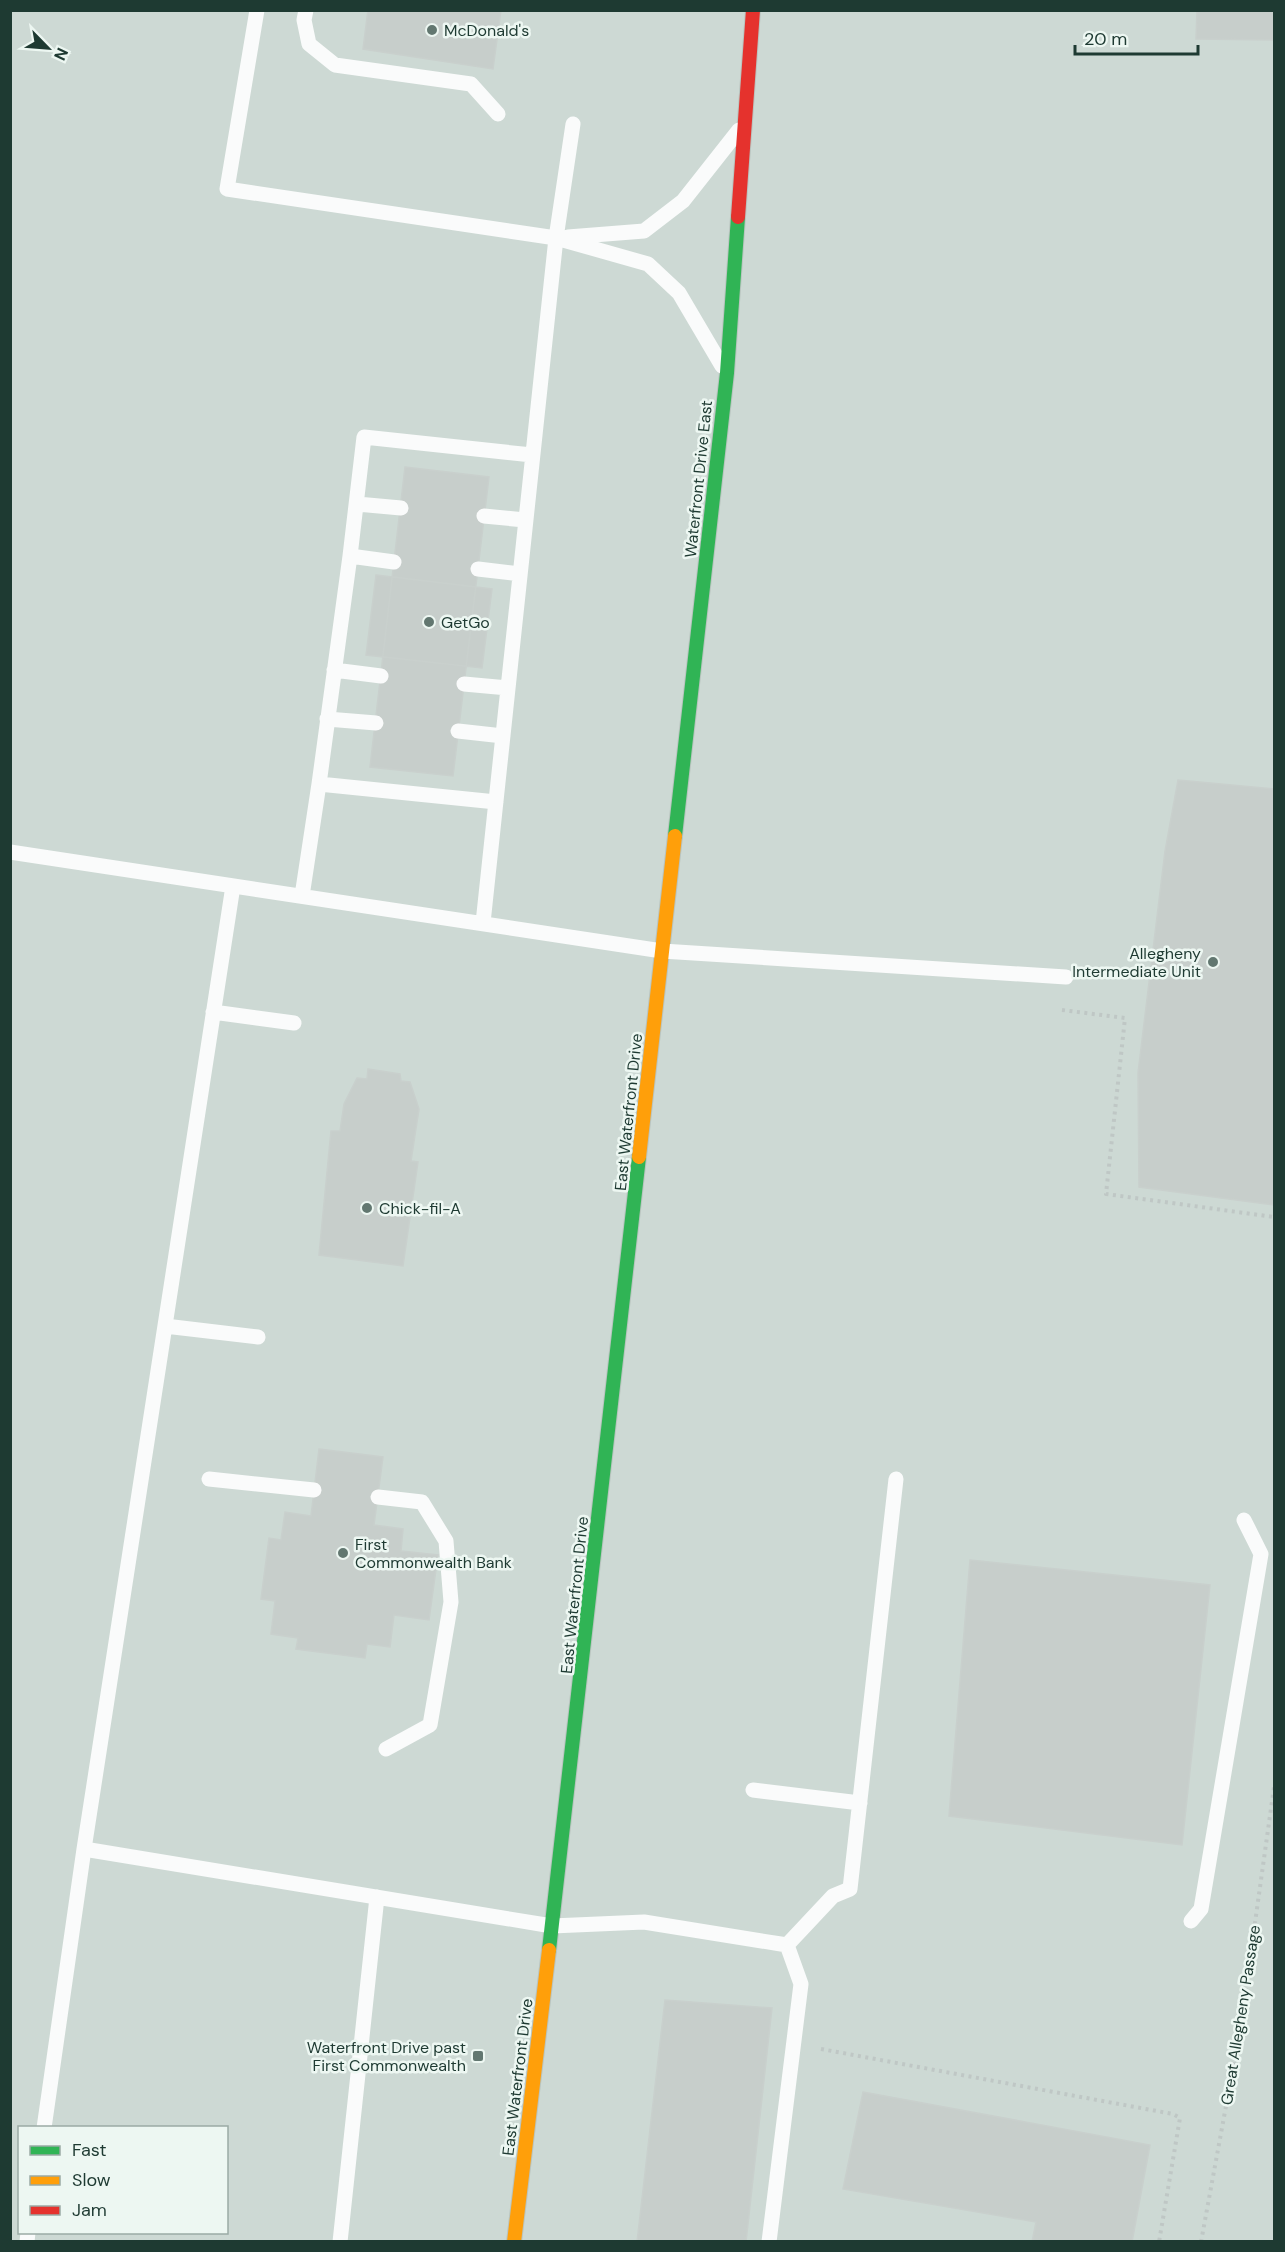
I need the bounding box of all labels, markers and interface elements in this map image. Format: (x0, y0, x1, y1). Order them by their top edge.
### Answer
north arrow (18, 18, 78, 78)
scale bar (1075, 18, 1198, 56)
place label: McDonald's (444, 20, 529, 41)
marker: McDonald's (425, 23, 439, 37)
text: 20 m (1084, 27, 1127, 51)
text: N (49, 44, 73, 64)
street label: Waterfront Drive East (680, 399, 717, 559)
place label: GetGo (441, 612, 490, 633)
marker: GetGo (422, 615, 436, 629)
place label: Allegheny Intermediate Unit (1072, 943, 1201, 982)
marker: Allegheny Intermediate Unit (1206, 955, 1220, 969)
street label: East Waterfront Drive (610, 1032, 647, 1192)
place label: Chick-fil-A (379, 1198, 461, 1219)
marker: Chick-fil-A (360, 1201, 374, 1215)
street label: East Waterfront Drive (556, 1515, 593, 1675)
place label: First Commonwealth Bank (355, 1534, 512, 1573)
marker: First Commonwealth Bank (336, 1546, 350, 1560)
street label: Great Allegheny Passage (1216, 1924, 1265, 2107)
street label: East Waterfront Drive (497, 1997, 538, 2157)
place label: Waterfront Drive past First Commonwealth (307, 2037, 466, 2076)
marker: Waterfront Drive past First Commonwealth (471, 2049, 485, 2063)
legend (18, 2126, 228, 2234)
text: Fast (72, 2138, 107, 2162)
text: Slow (72, 2168, 111, 2192)
text: Jam (72, 2198, 107, 2222)

